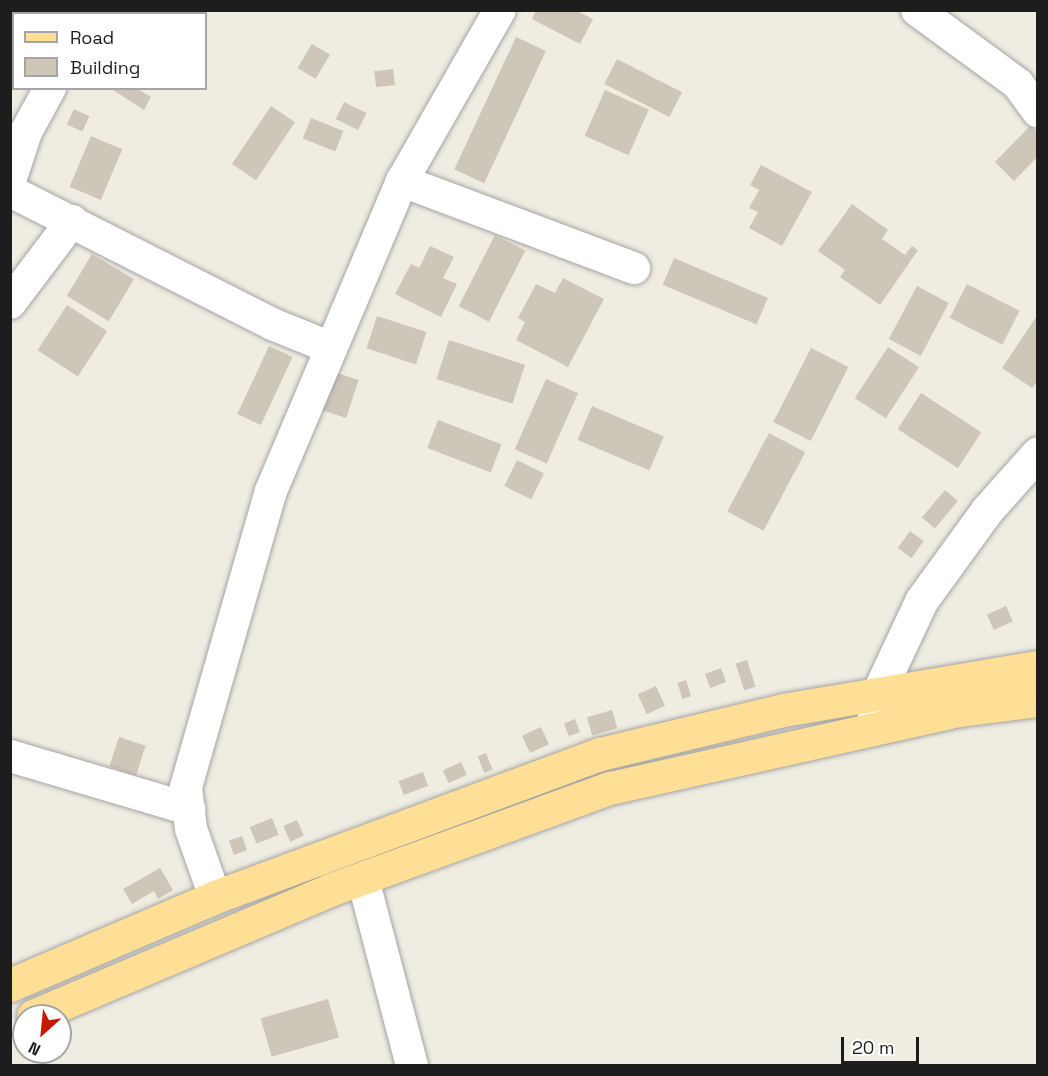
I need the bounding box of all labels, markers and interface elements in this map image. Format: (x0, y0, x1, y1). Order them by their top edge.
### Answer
legend (12, 12, 207, 90)
text: Road (70, 26, 114, 49)
text: Building (70, 56, 140, 79)
north arrow (12, 1004, 72, 1064)
scale bar (844, 1025, 922, 1063)
text: 20 m (852, 1036, 895, 1059)
text: N (25, 1037, 44, 1060)

